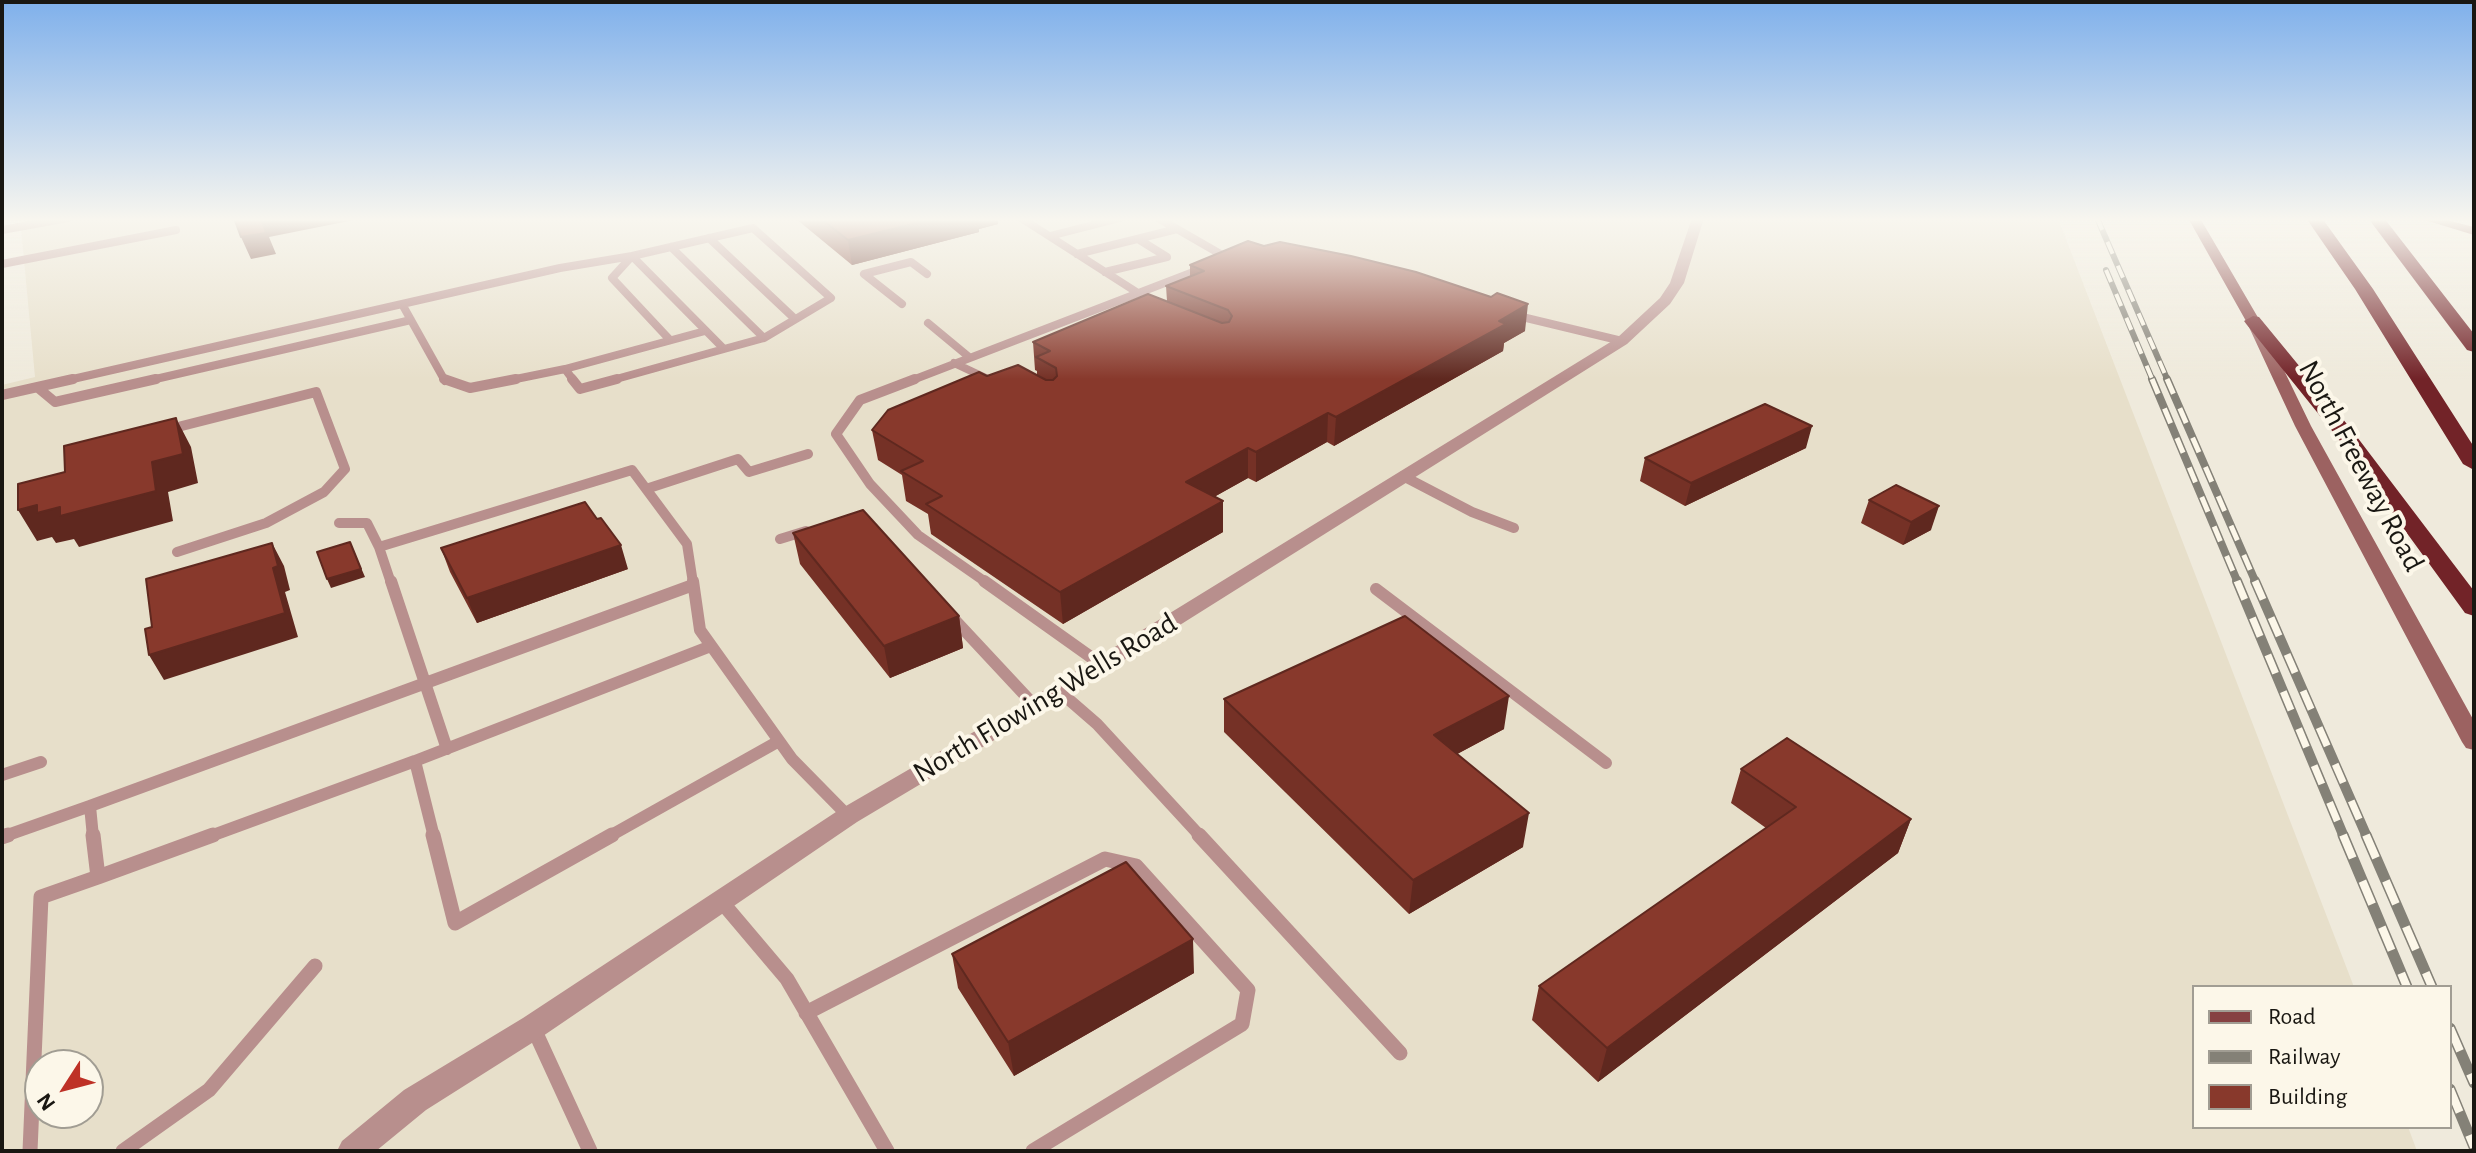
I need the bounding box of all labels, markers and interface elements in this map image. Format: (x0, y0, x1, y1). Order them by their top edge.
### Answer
street label: North Freeway Road (2290, 354, 2432, 578)
street label: North Flowing Wells Road (907, 605, 1183, 791)
legend (2192, 985, 2452, 1129)
text: Road (2268, 1005, 2316, 1029)
text: Railway (2268, 1045, 2340, 1069)
north arrow (24, 1049, 104, 1129)
text: Building (2268, 1085, 2347, 1109)
text: N (33, 1089, 60, 1115)

